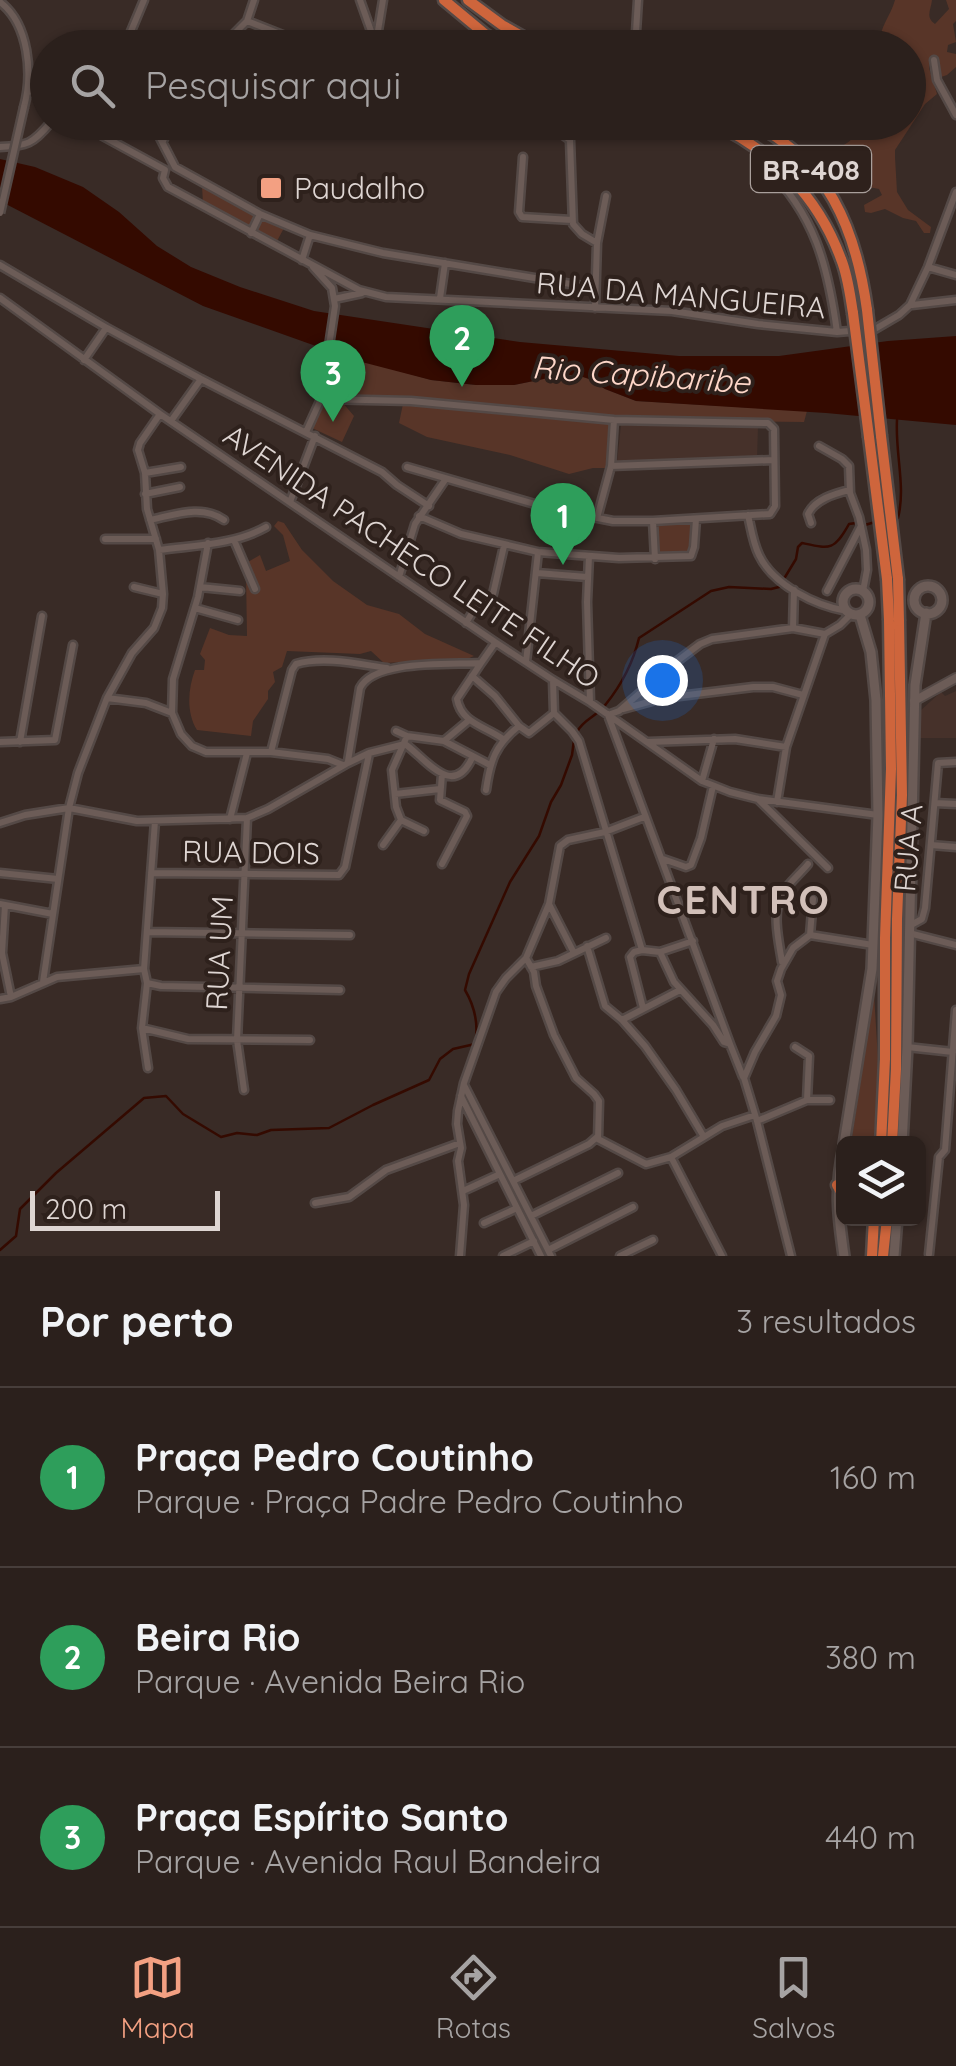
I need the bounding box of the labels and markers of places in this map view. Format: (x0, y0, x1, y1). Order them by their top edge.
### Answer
place label: Paudalho (294, 169, 425, 207)
marker: Paudalho (258, 175, 284, 201)
pin: 2 (430, 304, 494, 387)
pin: 3 (300, 340, 366, 422)
pin: 1 (530, 482, 596, 565)

